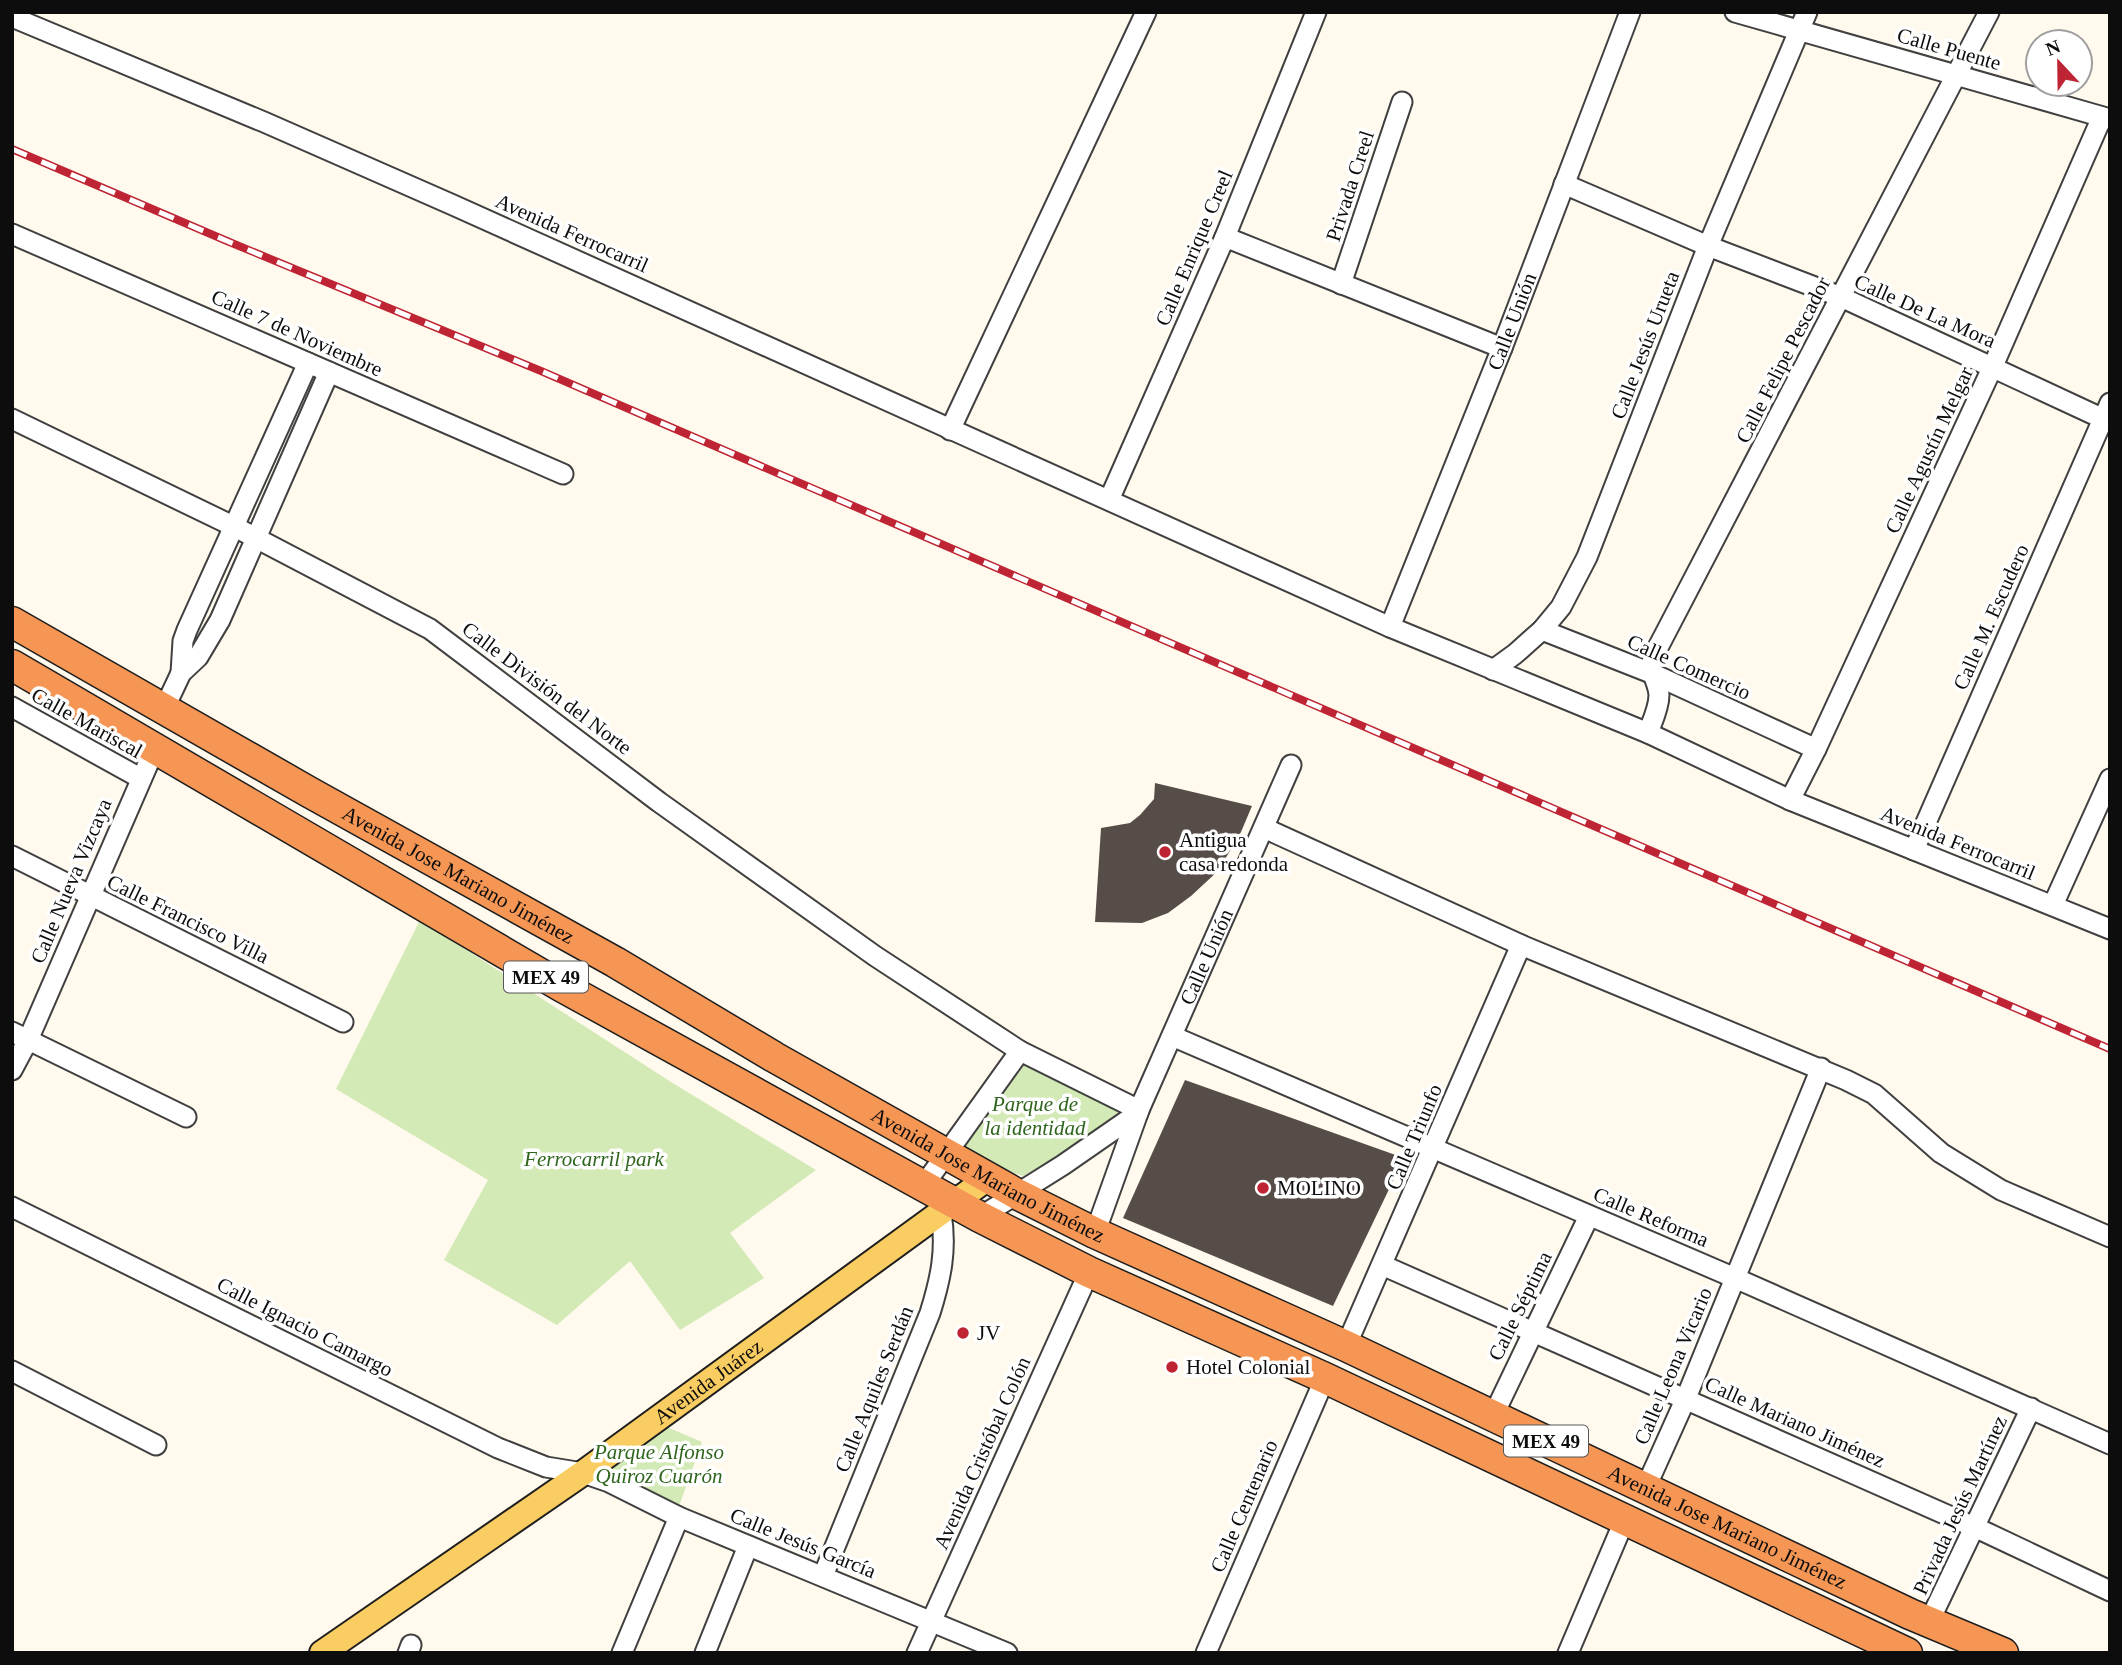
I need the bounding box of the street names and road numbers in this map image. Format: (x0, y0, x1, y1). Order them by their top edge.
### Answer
street label: Calle Puente (1894, 23, 2004, 75)
street label: Privada Creel (1321, 128, 1379, 244)
street label: Calle Enrique Creel (1150, 166, 1238, 329)
street label: Avenida Ferrocarril (492, 189, 652, 278)
street label: Calle Jesús Urueta (1606, 267, 1684, 422)
street label: Calle Unión (1482, 269, 1542, 374)
street label: Calle De La Mora (1851, 269, 2000, 353)
street label: Calle Felipe Pescador (1731, 273, 1835, 447)
street label: Calle 7 de Noviembre (208, 284, 386, 382)
street label: Calle Agustín Melgar (1880, 363, 1978, 537)
street label: Calle M. Escudero (1948, 540, 2034, 694)
street label: Calle División del Norte (458, 616, 636, 760)
street label: Calle Comercio (1624, 629, 1754, 705)
street label: Calle Mariscal (27, 683, 147, 763)
street label: Calle Nueva Vizcaya (25, 794, 117, 967)
street label: Avenida Jose Mariano Jiménez (338, 801, 578, 949)
street label: Avenida Ferrocarril (1877, 801, 2039, 885)
street label: Calle Francisco Villa (103, 869, 273, 969)
street label: Calle Unión (1175, 905, 1238, 1008)
road number: MEX 49 (504, 962, 588, 993)
street label: Calle Triunfo (1381, 1080, 1447, 1194)
street label: Avenida Jose Mariano Jiménez (867, 1102, 1108, 1248)
street label: Calle Reforma (1590, 1182, 1713, 1252)
street label: Calle Séptima (1483, 1247, 1557, 1364)
street label: Calle Ignacio Camargo (213, 1272, 397, 1382)
street label: Calle Leona Vicario (1629, 1284, 1717, 1448)
street label: Calle Aquiles Serdán (830, 1302, 919, 1476)
street label: Avenida Juárez (649, 1334, 767, 1429)
street label: Avenida Cristóbal Colón (929, 1352, 1036, 1553)
street label: Calle Mariano Jiménez (1701, 1371, 1889, 1473)
street label: Privada Jesús Martínez (1908, 1412, 2012, 1598)
road number: MEX 49 (1504, 1426, 1588, 1456)
street label: Calle Centenario (1205, 1436, 1283, 1576)
street label: Avenida Jose Mariano Jiménez (1604, 1460, 1851, 1594)
street label: Calle Jesús García (727, 1503, 880, 1583)

